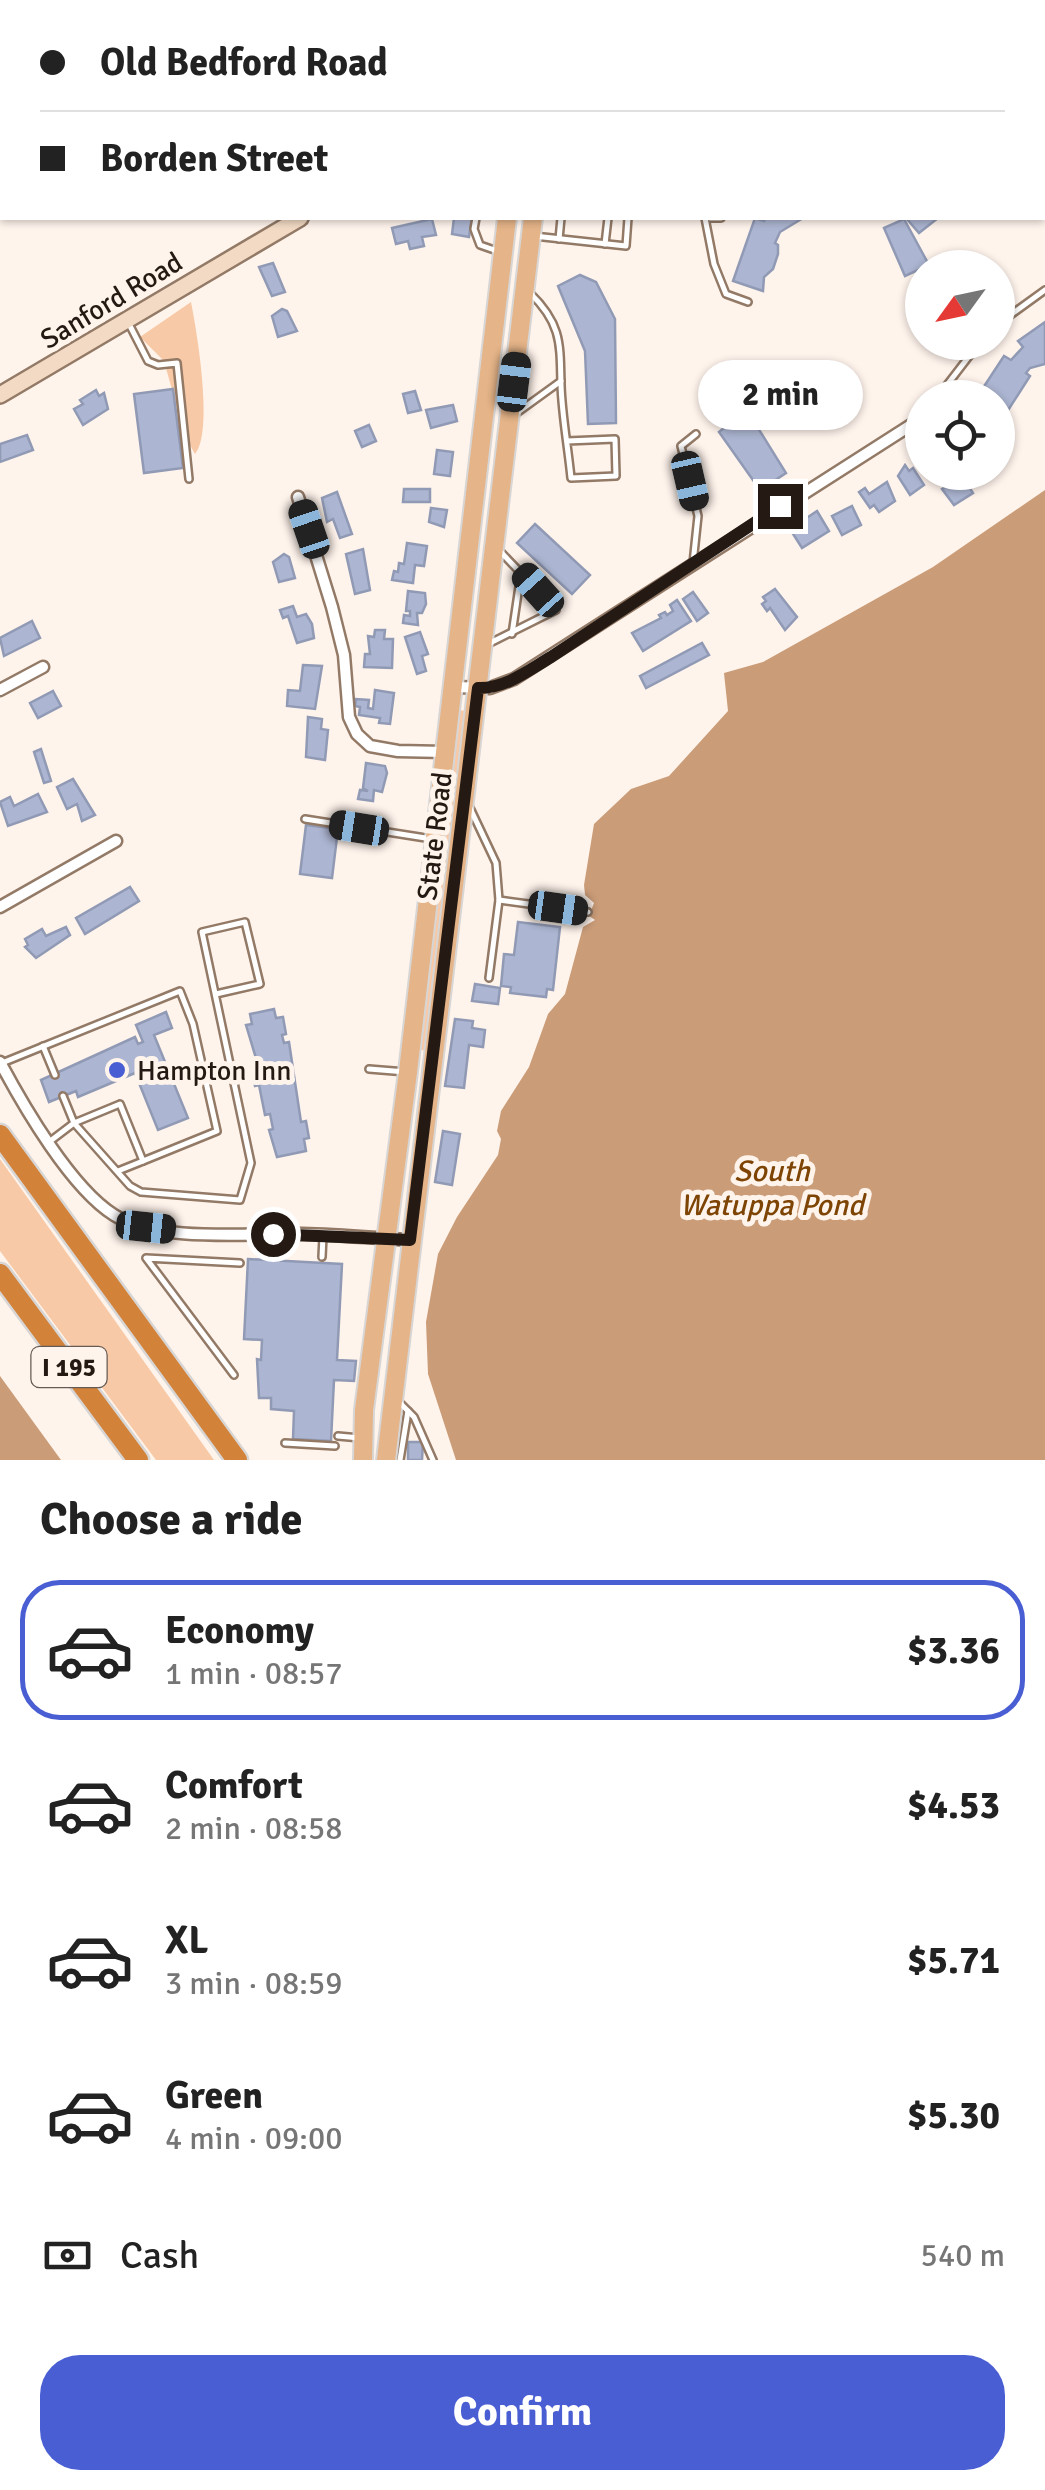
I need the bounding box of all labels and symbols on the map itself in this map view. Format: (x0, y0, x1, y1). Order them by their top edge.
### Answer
street label: Sanford Road (34, 245, 189, 357)
north arrow (905, 250, 1015, 360)
car (495, 350, 533, 414)
callout: 2 min (698, 361, 862, 431)
car (669, 448, 711, 514)
route end (758, 484, 803, 529)
car (285, 496, 333, 562)
car (507, 558, 569, 622)
street label: State Road (410, 770, 460, 902)
car (327, 808, 391, 848)
car (526, 889, 590, 927)
place label: Hampton Inn (137, 1054, 292, 1088)
marker: Hampton Inn (106, 1059, 128, 1081)
water label: South Watuppa Pond (680, 1153, 867, 1224)
car (115, 1209, 177, 1245)
route start (251, 1212, 296, 1257)
road number: I 195 (32, 1347, 106, 1387)

